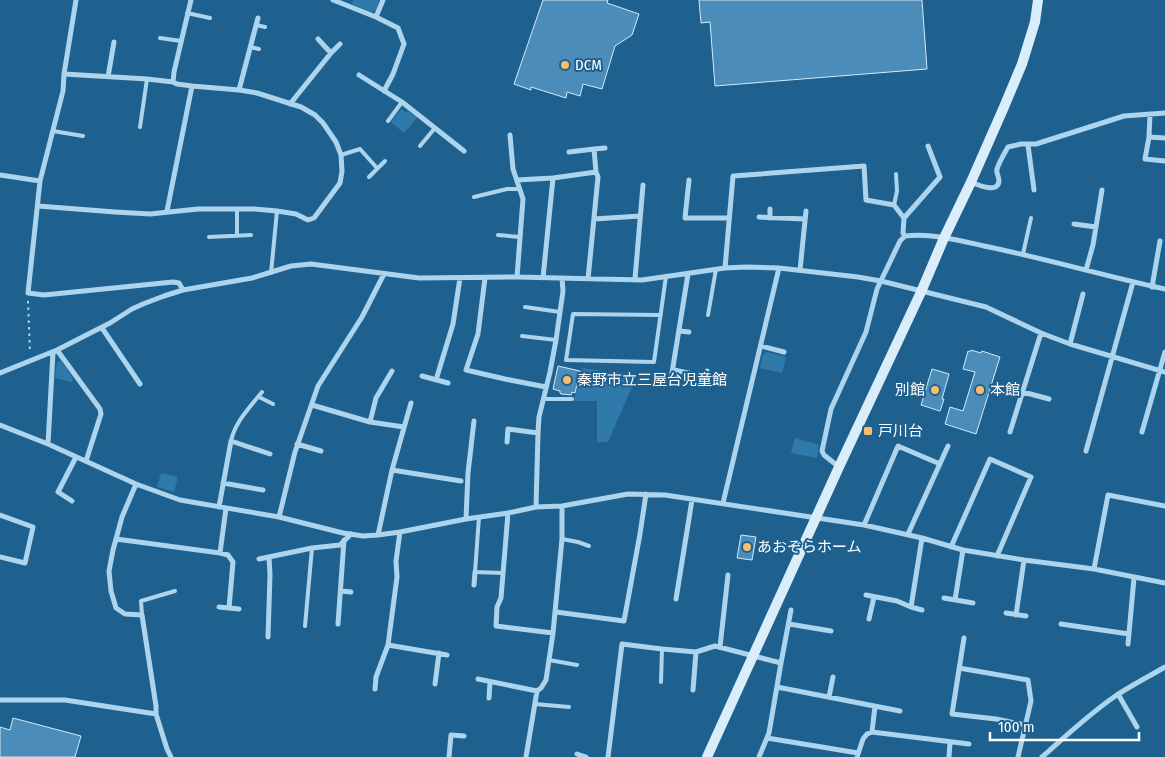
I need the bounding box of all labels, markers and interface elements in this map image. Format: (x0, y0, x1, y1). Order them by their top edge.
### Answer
place label: DCM (575, 56, 602, 74)
marker: DCM (559, 59, 571, 71)
place label: 秦野市立三屋台児童館 (577, 371, 727, 389)
marker: 秦野市立三屋台児童館 (561, 374, 573, 386)
place label: 別館 (895, 381, 925, 399)
place label: 本館 (990, 381, 1020, 399)
marker: 別館 (929, 384, 941, 396)
marker: 本館 (974, 384, 986, 396)
place label: 戸川台 (878, 422, 923, 440)
marker: 戸川台 (862, 425, 874, 437)
place label: あおぞらホーム (757, 538, 862, 556)
marker: あおぞらホーム (741, 541, 753, 553)
scale bar (990, 710, 1139, 742)
text: 100 m (998, 718, 1035, 736)

